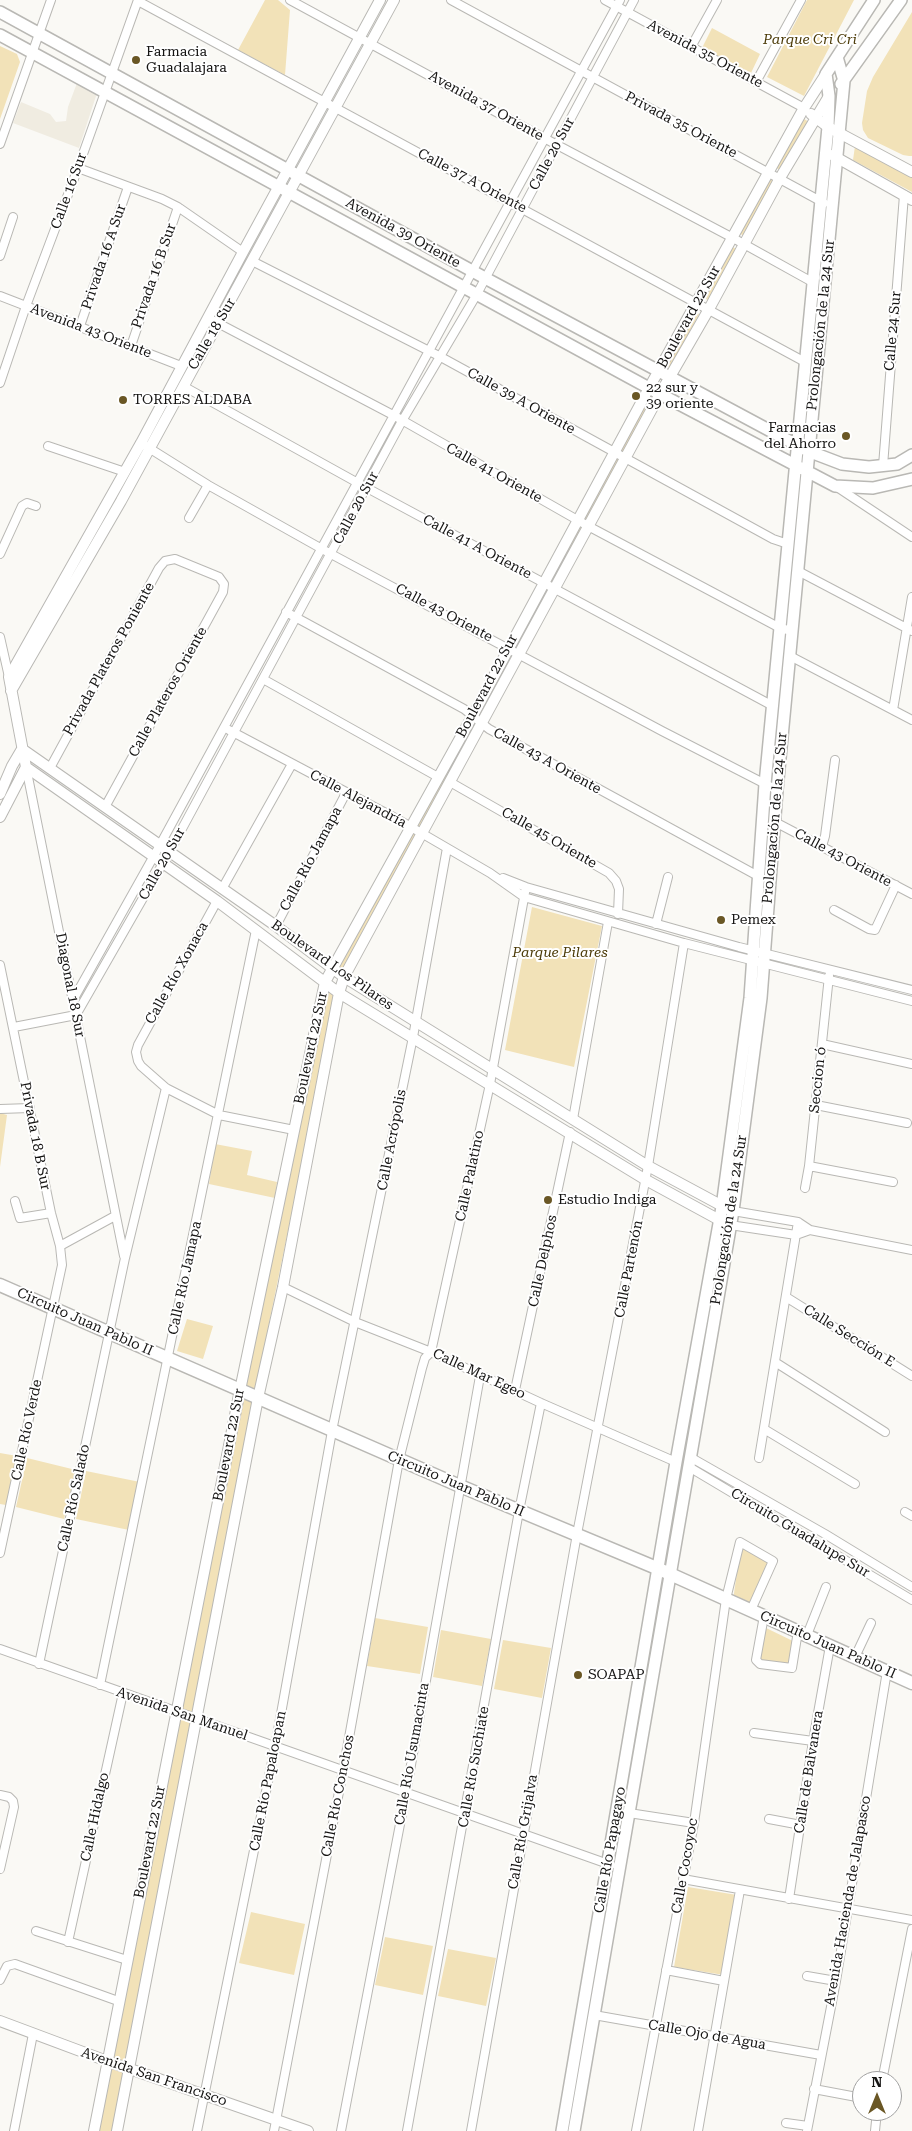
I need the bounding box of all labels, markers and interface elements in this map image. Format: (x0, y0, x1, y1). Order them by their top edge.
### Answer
street label: Avenida 35 Oriente (644, 16, 766, 92)
park label: Parque Cri Cri (763, 32, 857, 48)
place label: Farmacia Guadalajara (146, 44, 227, 76)
marker: Farmacia Guadalajara (130, 54, 142, 66)
street label: Avenida 37 Oriente (426, 67, 546, 145)
street label: Privada 35 Oriente (622, 88, 740, 162)
street label: Calle 20 Sur (526, 115, 578, 193)
street label: Calle 37 A Oriente (415, 145, 529, 217)
street label: Calle 16 Sur (47, 151, 91, 231)
street label: Avenida 39 Oriente (343, 194, 463, 272)
street label: Privada 16 A Sur (78, 202, 130, 312)
street label: Privada 16 B Sur (128, 221, 180, 331)
street label: Prolongación de la 24 Sur (804, 239, 838, 411)
street label: Boulevard 22 Sur (654, 263, 724, 371)
street label: Calle 24 Sur (881, 290, 905, 372)
street label: Calle 18 Sur (185, 295, 239, 373)
street label: Avenida 43 Oriente (28, 300, 154, 362)
street label: Calle 39 A Oriente (464, 364, 578, 438)
place label: 22 sur y 39 oriente (646, 380, 714, 412)
marker: 22 sur y 39 oriente (630, 390, 642, 402)
place label: TORRES ALDABA (133, 392, 252, 408)
marker: TORRES ALDABA (117, 394, 129, 406)
place label: Farmacias del Ahorro (764, 420, 836, 452)
marker: Farmacias del Ahorro (840, 430, 852, 442)
street label: Calle 41 Oriente (443, 440, 545, 506)
street label: Calle 20 Sur (330, 469, 382, 547)
street label: Calle 41 A Oriente (420, 511, 534, 583)
street label: Privada Plateros Poniente (60, 579, 158, 739)
street label: Calle 43 Oriente (393, 580, 495, 646)
street label: Calle Plateros Oriente (125, 624, 211, 760)
street label: Boulevard 22 Sur (453, 631, 521, 741)
street label: Calle 43 A Oriente (490, 724, 604, 798)
street label: Prolongación de la 24 Sur (759, 732, 791, 904)
street label: Calle Alejandría (307, 766, 409, 832)
street label: Calle Río Jamapa (276, 804, 346, 914)
street label: Calle 45 Oriente (498, 804, 600, 872)
street label: Calle 20 Sur (135, 825, 189, 903)
street label: Calle 43 Oriente (792, 825, 894, 891)
place label: Pemex (731, 912, 776, 928)
marker: Pemex (715, 914, 727, 926)
street label: Boulevard Los Pilares (268, 917, 396, 1013)
street label: Calle Río Xonaca (142, 919, 212, 1027)
street label: Diagonal 18 Sur (52, 931, 88, 1039)
park label: Parque Pilares (512, 945, 608, 961)
street label: Boulevard 22 Sur (291, 990, 331, 1106)
street label: Seccion ó (806, 1046, 830, 1114)
street label: Privada 18 B Sur (16, 1080, 54, 1192)
street label: Calle Acrópolis (374, 1088, 410, 1192)
street label: Calle Palatino (452, 1129, 488, 1223)
street label: Prolongación de la 24 Sur (707, 1134, 751, 1306)
place label: Estudio Indiga (558, 1192, 656, 1208)
marker: Estudio Indiga (542, 1194, 554, 1206)
street label: Calle Delphos (525, 1213, 561, 1309)
street label: Calle Partenón (611, 1219, 647, 1319)
street label: Calle Río Jamapa (165, 1220, 205, 1336)
street label: Circuito Juan Pablo II (14, 1284, 156, 1360)
street label: Calle Sección E (800, 1301, 898, 1371)
street label: Calle Mar Egeo (430, 1345, 528, 1403)
street label: Calle Río Verde (8, 1378, 46, 1482)
street label: Boulevard 22 Sur (210, 1387, 248, 1503)
street label: Calle Río Salado (54, 1443, 94, 1553)
street label: Circuito Juan Pablo II (385, 1447, 527, 1521)
street label: Circuito Guadalupe Sur (727, 1485, 873, 1581)
street label: Circuito Juan Pablo II (757, 1607, 899, 1683)
place label: SOAPAP (588, 1667, 644, 1683)
marker: SOAPAP (572, 1669, 584, 1681)
street label: Calle Río Usumacinta (391, 1681, 433, 1827)
street label: Avenida San Manuel (114, 1684, 250, 1744)
street label: Calle Río Suchiate (455, 1705, 493, 1829)
street label: Calle Río Papaloapan (246, 1709, 290, 1853)
street label: Calle de Balvanera (791, 1709, 827, 1835)
street label: Calle Río Conchos (318, 1734, 358, 1858)
street label: Calle Hidalgo (77, 1771, 113, 1863)
street label: Calle Río Grijalva (505, 1773, 541, 1891)
street label: Boulevard 22 Sur (131, 1784, 169, 1900)
street label: Calle Río Papagayo (591, 1785, 629, 1915)
street label: Avenida Hacienda de Jalapasco (821, 1794, 875, 2008)
street label: Calle Cocoyoc (668, 1817, 702, 1915)
street label: Calle Ojo de Agua (647, 2016, 767, 2054)
street label: Avenida San Francisco (79, 2044, 229, 2110)
north arrow (852, 2071, 902, 2121)
text: N (872, 2074, 882, 2090)

